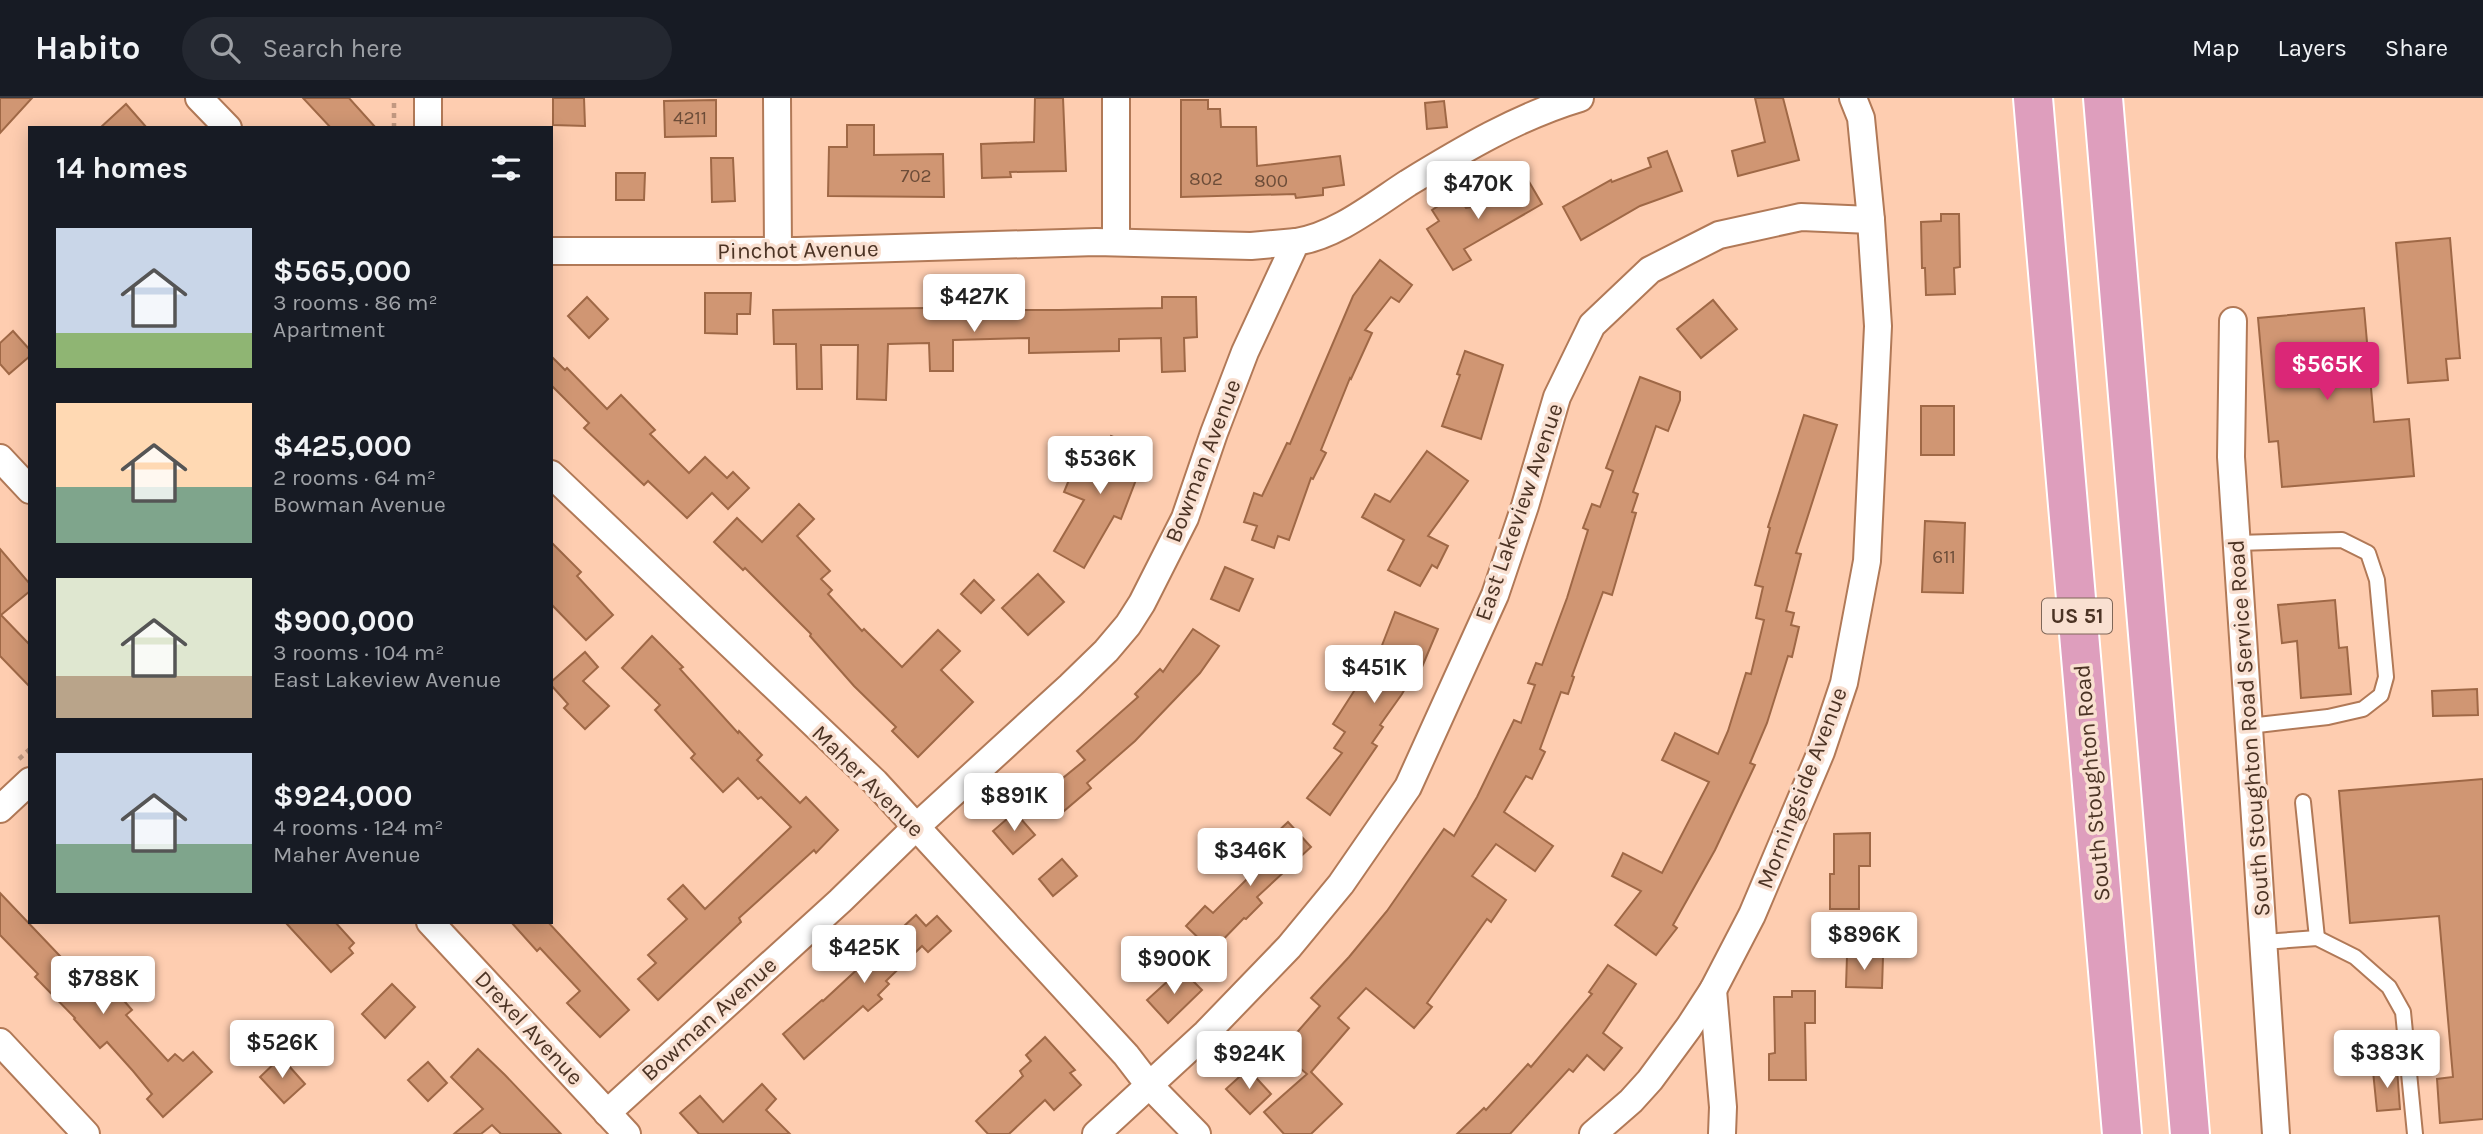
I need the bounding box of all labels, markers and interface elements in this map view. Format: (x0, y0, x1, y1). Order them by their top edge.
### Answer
search box (182, 17, 672, 80)
text: Habito (35, 29, 140, 67)
icon: search (206, 29, 244, 67)
text: Search here (262, 33, 402, 64)
text: Map (2192, 34, 2240, 62)
text: Layers (2278, 34, 2347, 62)
text: Share (2385, 34, 2448, 62)
house number: 4211 (673, 107, 707, 129)
icon: filters (487, 149, 525, 187)
text: 14 homes (56, 150, 188, 186)
pin: $470K (1429, 162, 1527, 221)
house number: 702 (900, 165, 932, 187)
house number: 802 (1189, 168, 1223, 190)
house number: 800 (1254, 170, 1288, 192)
text: $470K (1443, 170, 1513, 197)
street label: Pinchot Avenue (717, 235, 879, 265)
text: $565,000 (273, 253, 411, 289)
icon: home (112, 256, 196, 340)
pin: $427K (925, 274, 1023, 334)
text: $427K (939, 283, 1009, 310)
text: 3 rooms · 86 m² (273, 289, 438, 316)
text: Apartment (273, 316, 385, 343)
pin: $565K (2278, 342, 2376, 402)
text: $565K (2291, 351, 2363, 378)
street label: Bowman Avenue (1159, 376, 1247, 546)
street label: East Lakeview Avenue (1469, 400, 1569, 624)
text: $425,000 (273, 428, 412, 464)
icon: home (112, 431, 196, 515)
pin: $536K (1051, 436, 1149, 496)
text: $536K (1064, 445, 1136, 472)
text: 2 rooms · 64 m² (273, 464, 436, 491)
text: Bowman Avenue (273, 491, 446, 518)
street label: South Stoughton Road Service Road (2222, 539, 2276, 917)
house number: 611 (1932, 546, 1956, 568)
road number: US 51 (2042, 598, 2112, 634)
text: $900,000 (273, 603, 414, 639)
icon: home (112, 606, 196, 690)
text: 3 rooms · 104 m² (273, 639, 444, 666)
pin: $451K (1325, 646, 1423, 705)
text: $451K (1341, 654, 1407, 681)
street label: South Stoughton Road (2068, 663, 2116, 903)
text: East Lakeview Avenue (273, 666, 501, 693)
street label: Morningside Avenue (1751, 684, 1853, 892)
street label: Maher Avenue (806, 719, 930, 843)
pin: $891K (965, 774, 1063, 833)
text: $924,000 (273, 778, 413, 814)
icon: home (112, 781, 196, 865)
text: $891K (980, 782, 1048, 809)
text: 4 rooms · 124 m² (273, 814, 443, 841)
pin: $346K (1201, 828, 1299, 888)
text: $346K (1214, 837, 1286, 864)
text: Maher Avenue (273, 841, 420, 868)
pin: $896K (1815, 912, 1913, 972)
text: $896K (1827, 921, 1901, 948)
pin: $425K (815, 926, 913, 985)
text: $425K (828, 934, 900, 961)
pin: $900K (1125, 936, 1223, 996)
text: $900K (1137, 945, 1211, 972)
street label: Bowman Avenue (636, 951, 782, 1087)
pin: $788K (54, 956, 152, 1016)
text: $788K (67, 965, 139, 992)
street label: Drexel Avenue (469, 965, 589, 1091)
pin: $526K (233, 1020, 331, 1080)
text: $526K (246, 1029, 318, 1056)
pin: $383K (2338, 1030, 2436, 1090)
pin: $924K (1200, 1032, 1298, 1091)
text: $383K (2350, 1039, 2424, 1066)
text: $924K (1213, 1040, 1285, 1067)

